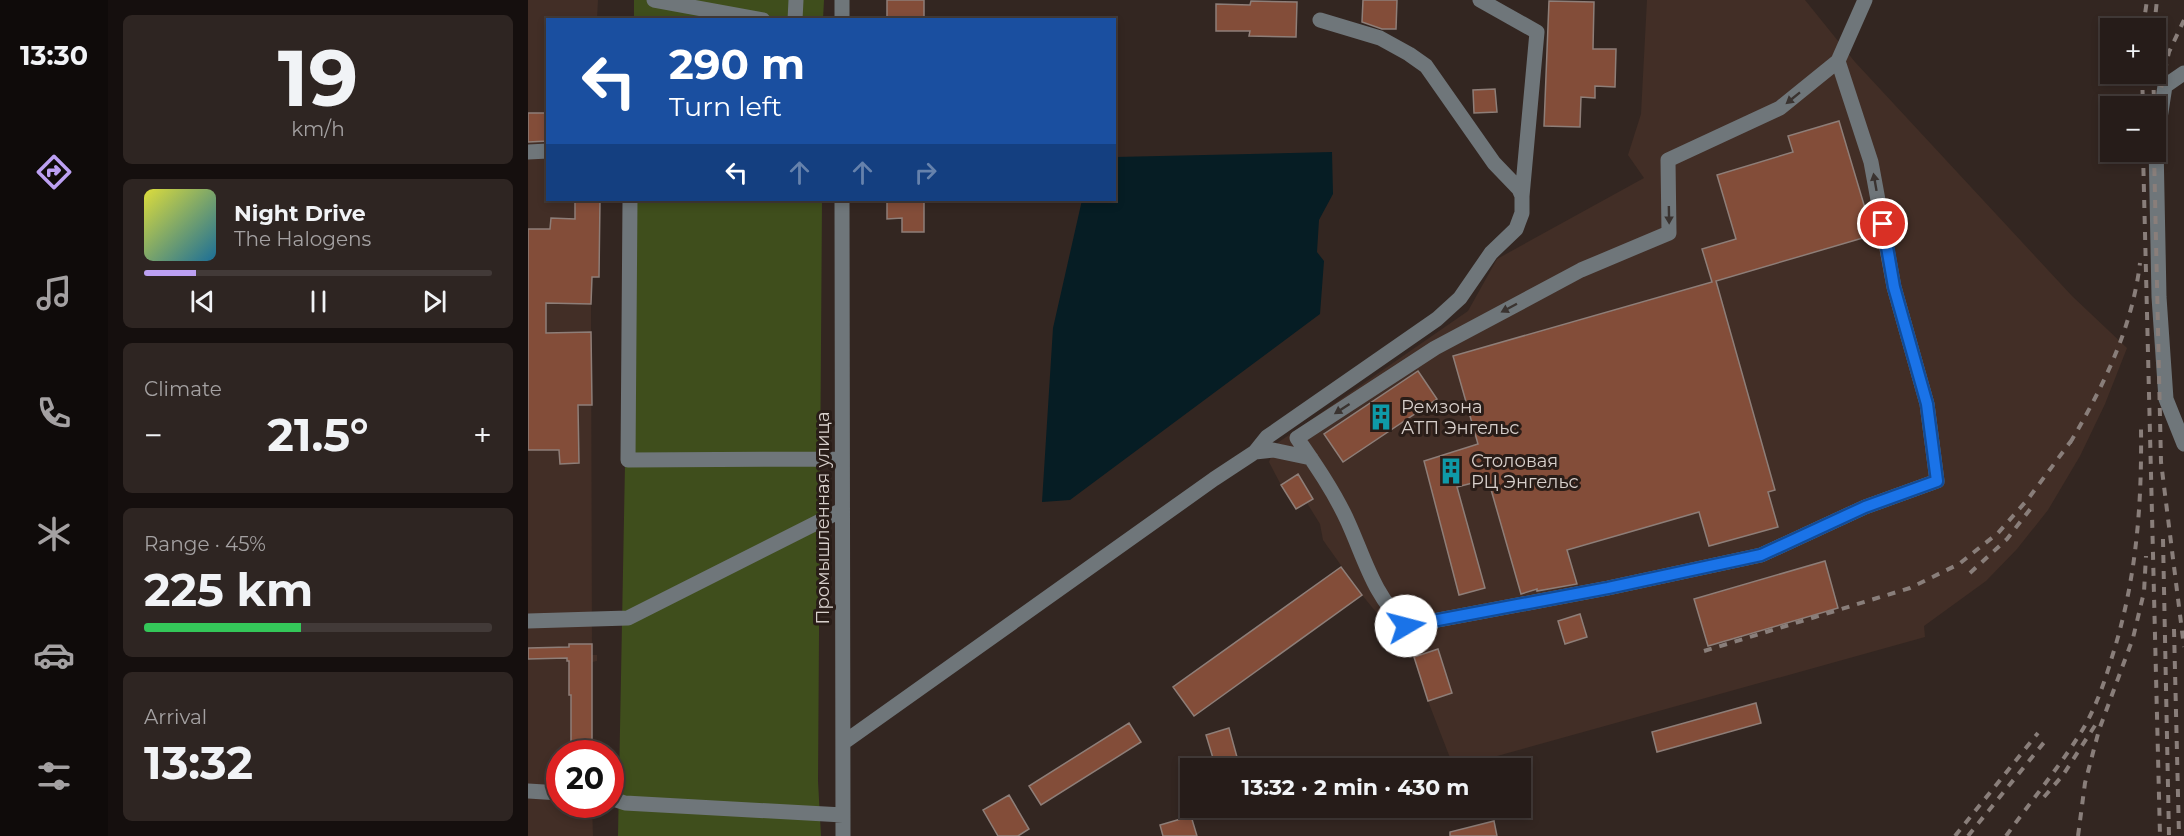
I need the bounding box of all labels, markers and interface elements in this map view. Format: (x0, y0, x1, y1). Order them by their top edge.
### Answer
map controls (2100, 18, 2166, 162)
button: + (2100, 18, 2166, 84)
text: 19 (278, 30, 358, 126)
text: 290 m (669, 38, 805, 90)
text: 13:30 (20, 39, 88, 72)
icon: left (570, 42, 648, 120)
text: Turn left (669, 90, 782, 123)
one-way arrow (1785, 91, 1800, 103)
button: − (2100, 96, 2166, 162)
text: km/h (291, 117, 345, 141)
icon: directions (33, 151, 75, 193)
icon: left (720, 156, 753, 189)
icon: ahead (783, 156, 816, 189)
icon: ahead (846, 156, 879, 189)
icon: right (909, 156, 942, 189)
one-way arrow (1870, 172, 1879, 191)
pin (1857, 198, 1908, 249)
text: Night Drive (234, 200, 366, 227)
one-way arrow (1664, 206, 1673, 225)
icon: arrive (1866, 207, 1899, 240)
text: The Halogens (234, 227, 371, 251)
icon: music (33, 272, 75, 314)
icon: previous (186, 285, 219, 318)
icon: pause (302, 285, 335, 318)
icon: next (418, 285, 451, 318)
one-way arrow (1500, 303, 1517, 313)
text: Climate (144, 377, 222, 401)
icon: phone (33, 392, 75, 434)
place label: Ремзона АТП Энгельс (1401, 396, 1519, 439)
building icon: Ремзона АТП Энгельс (1366, 402, 1396, 432)
one-way arrow (1334, 403, 1350, 414)
text: 21.5° (267, 407, 369, 462)
street label: Промышленная улица (812, 412, 834, 624)
text: − (144, 415, 163, 455)
text: + (473, 415, 492, 455)
place label: Столовая РЦ Энгельс (1471, 450, 1579, 493)
building icon: Столовая РЦ Энгельс (1436, 456, 1466, 486)
icon: climate (33, 513, 75, 555)
text: Range · 45% (144, 532, 266, 556)
text: 225 km (144, 562, 313, 617)
position arrow (1374, 594, 1438, 658)
icon: car (33, 634, 75, 676)
text: Arrival (144, 705, 207, 729)
text: 13:32 (144, 735, 253, 790)
speed limit sign: 20 (546, 740, 624, 818)
icon: filters (33, 755, 75, 797)
text: 13:32 · 2 min · 430 m (1242, 774, 1469, 801)

